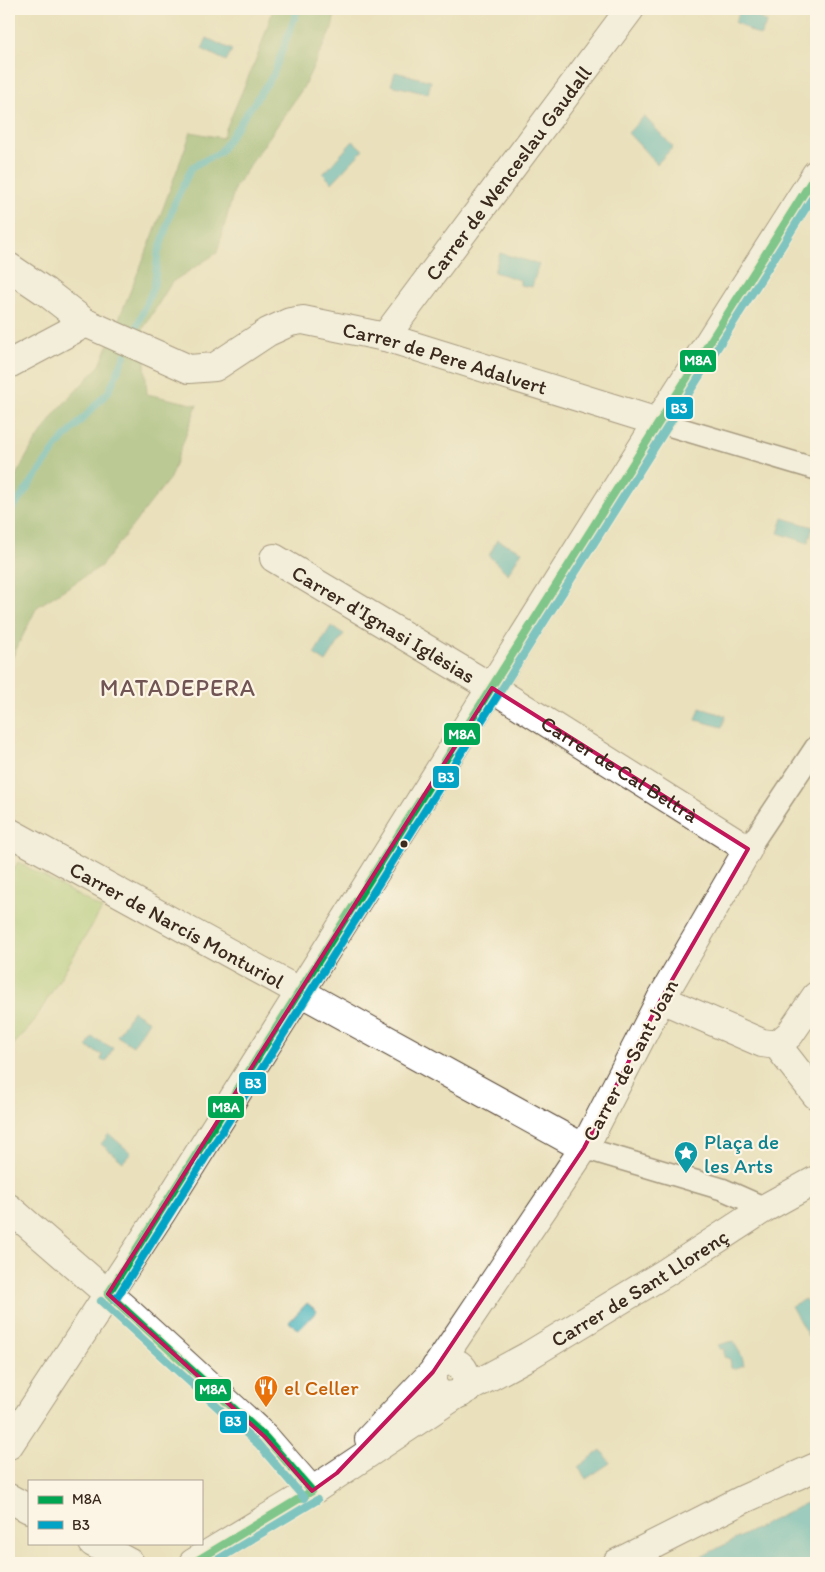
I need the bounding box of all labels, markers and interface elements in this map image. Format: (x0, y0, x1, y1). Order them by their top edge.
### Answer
street label: Carrer de Wenceslau Gaudall (419, 60, 596, 285)
street label: Carrer de Pere Adalvert (341, 316, 550, 399)
line badge: M8A (679, 349, 717, 373)
text: M8A (684, 352, 713, 369)
line badge: B3 (665, 396, 694, 420)
text: B3 (671, 400, 688, 417)
street label: Carrer d'Ignasi Iglèsias (288, 559, 480, 688)
district label: MATADEPERA (100, 673, 256, 702)
street label: Carrer de Cal Beltrà (537, 710, 703, 827)
line badge: M8A (443, 722, 481, 746)
text: M8A (448, 726, 477, 743)
line badge: B3 (432, 765, 460, 789)
text: B3 (438, 769, 455, 786)
unlabelled marker (399, 839, 409, 849)
street label: Carrer de Narcís Monturiol (66, 856, 289, 993)
street label: Carrer de Sant Joan (577, 975, 683, 1145)
line badge: B3 (238, 1071, 267, 1095)
text: B3 (245, 1075, 262, 1092)
line badge: M8A (207, 1095, 245, 1119)
text: M8A (212, 1099, 241, 1116)
place label: Plaça de les Arts (704, 1129, 779, 1178)
place icon: Plaça de les Arts (673, 1140, 699, 1174)
street label: Carrer de Sant Llorenç (546, 1223, 733, 1352)
restaurant icon: el Celler (253, 1374, 279, 1408)
place label: el Celler (284, 1375, 359, 1400)
line badge: M8A (194, 1378, 232, 1402)
text: M8A (199, 1381, 228, 1398)
line badge: B3 (219, 1410, 248, 1434)
text: B3 (225, 1413, 242, 1430)
legend (28, 1480, 202, 1544)
text: M8A (72, 1490, 102, 1508)
text: B3 (72, 1516, 90, 1534)

